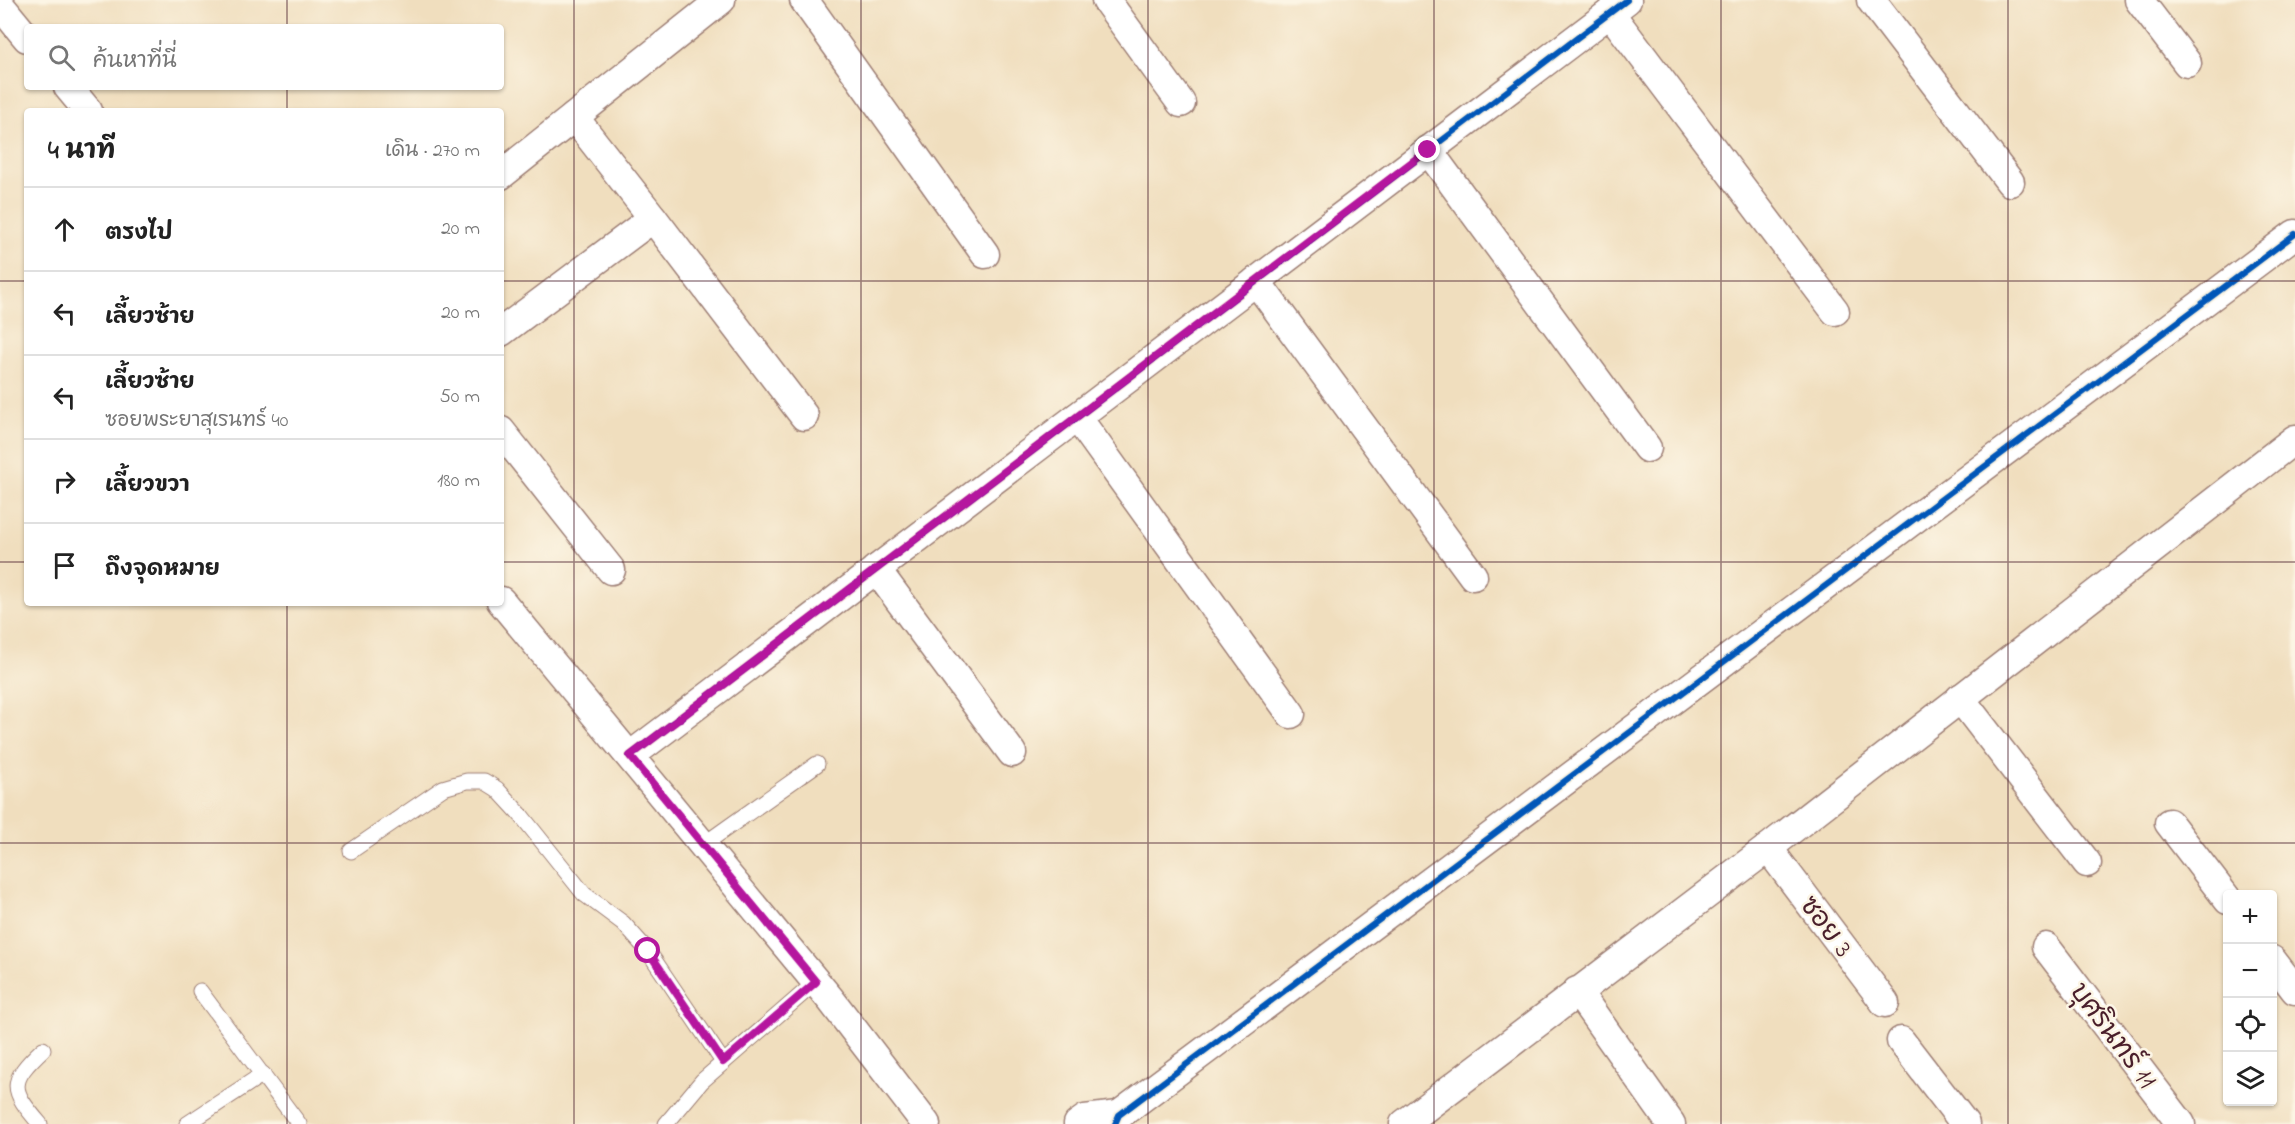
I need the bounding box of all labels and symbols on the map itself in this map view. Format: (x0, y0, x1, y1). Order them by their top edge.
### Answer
route end (1414, 136, 1440, 162)
street label: ซอย 3 (1789, 889, 1861, 966)
route start (634, 937, 660, 963)
street label: บุศรินทร์ 11 (2059, 975, 2166, 1098)

